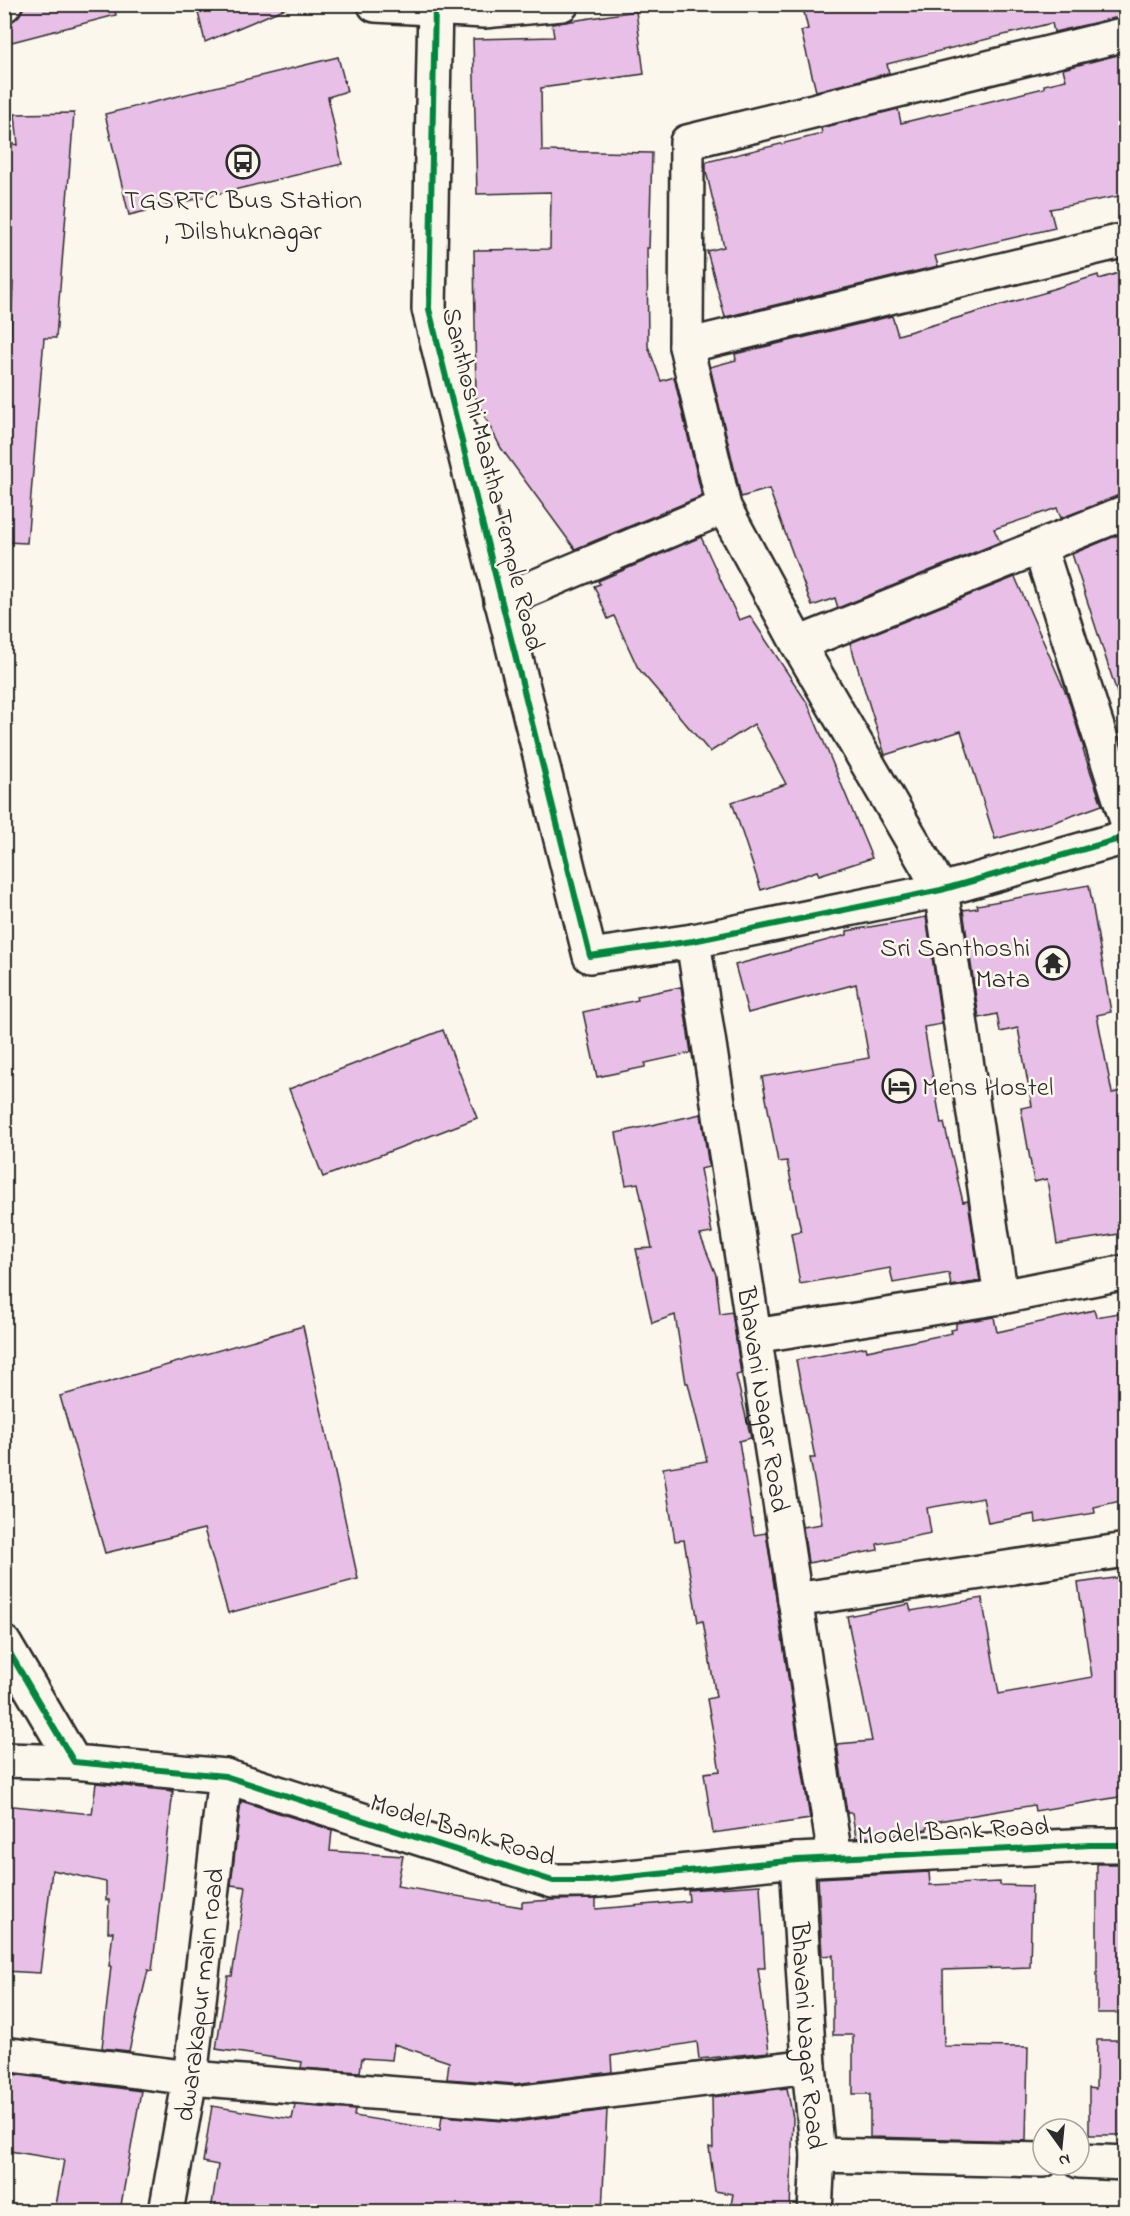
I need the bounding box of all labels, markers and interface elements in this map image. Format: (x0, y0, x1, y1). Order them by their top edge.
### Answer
bus stop icon: TGSRTC Bus Station , Dilshuknagar (225, 144, 261, 180)
place label: TGSRTC Bus Station , Dilshuknagar (124, 182, 362, 252)
street label: Santhoshi Maatha Temple Road (430, 304, 553, 655)
place label: Sri Santhoshi Mata (880, 930, 1030, 1000)
temple icon: Sri Santhoshi Mata (1035, 945, 1071, 981)
hotel icon: Mens Hostel (881, 1068, 917, 1104)
place label: Mens Hostel (922, 1069, 1053, 1108)
street label: Bhavani Nagar Road (725, 1284, 798, 1515)
street label: Model Bank Road (365, 1785, 560, 1878)
street label: Model Bank Road (856, 1808, 1050, 1857)
street label: dwarakapur main road (166, 1866, 236, 2125)
street label: Bhavani Nagar Road (779, 1920, 834, 2151)
north arrow (1031, 2117, 1091, 2177)
text: N (1056, 2147, 1073, 2173)

